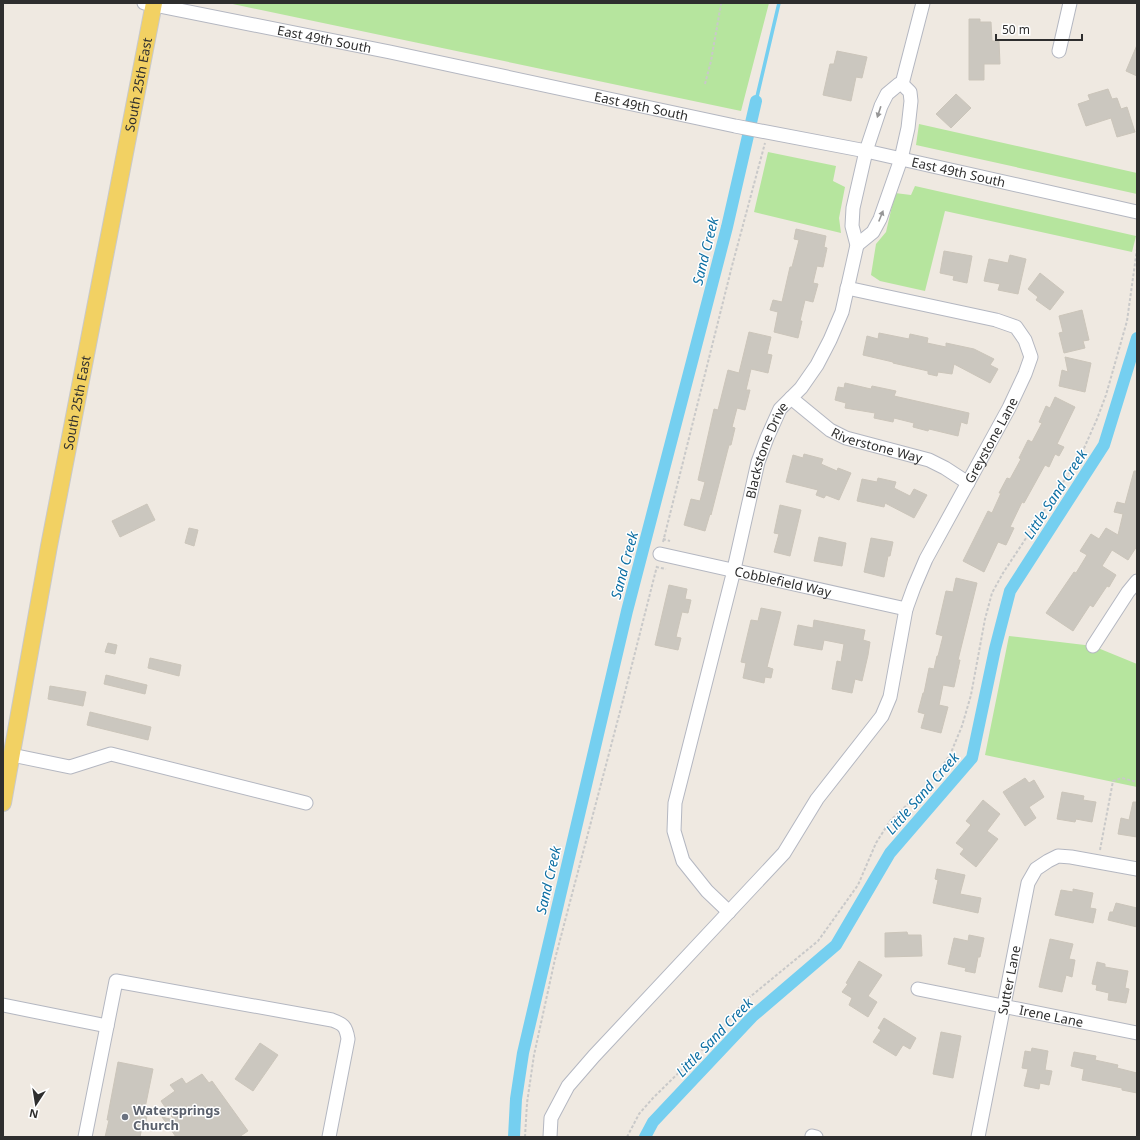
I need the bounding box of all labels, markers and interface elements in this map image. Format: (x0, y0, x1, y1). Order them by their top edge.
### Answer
scale bar (996, 16, 1082, 42)
street label: East 49th South (276, 21, 373, 57)
text: 50 m (1002, 21, 1030, 38)
street label: South 25th East (120, 36, 156, 133)
street label: East 49th South (593, 87, 690, 125)
one-way arrow (876, 106, 882, 118)
street label: East 49th South (910, 153, 1007, 191)
one-way arrow (879, 209, 885, 221)
water label: Sand Creek (687, 214, 723, 287)
street label: South 25th East (59, 354, 95, 451)
street label: Greystone Lane (960, 394, 1022, 487)
street label: Blackstone Drive (741, 397, 792, 500)
street label: Riverstone Way (828, 423, 925, 467)
water label: Little Sand Creek (1019, 445, 1092, 542)
water label: Sand Creek (606, 528, 642, 601)
street label: Cobblefield Way (733, 562, 833, 601)
water label: Little Sand Creek (881, 747, 964, 838)
water label: Sand Creek (531, 843, 565, 916)
street label: Sutter Lane (993, 944, 1025, 1016)
water label: Little Sand Creek (671, 993, 757, 1081)
street label: Irene Lane (1018, 1001, 1085, 1031)
north arrow (16, 1084, 56, 1124)
place label: Watersprings Church (133, 1101, 220, 1134)
text: N (28, 1106, 40, 1123)
marker: Watersprings Church (120, 1112, 130, 1122)

